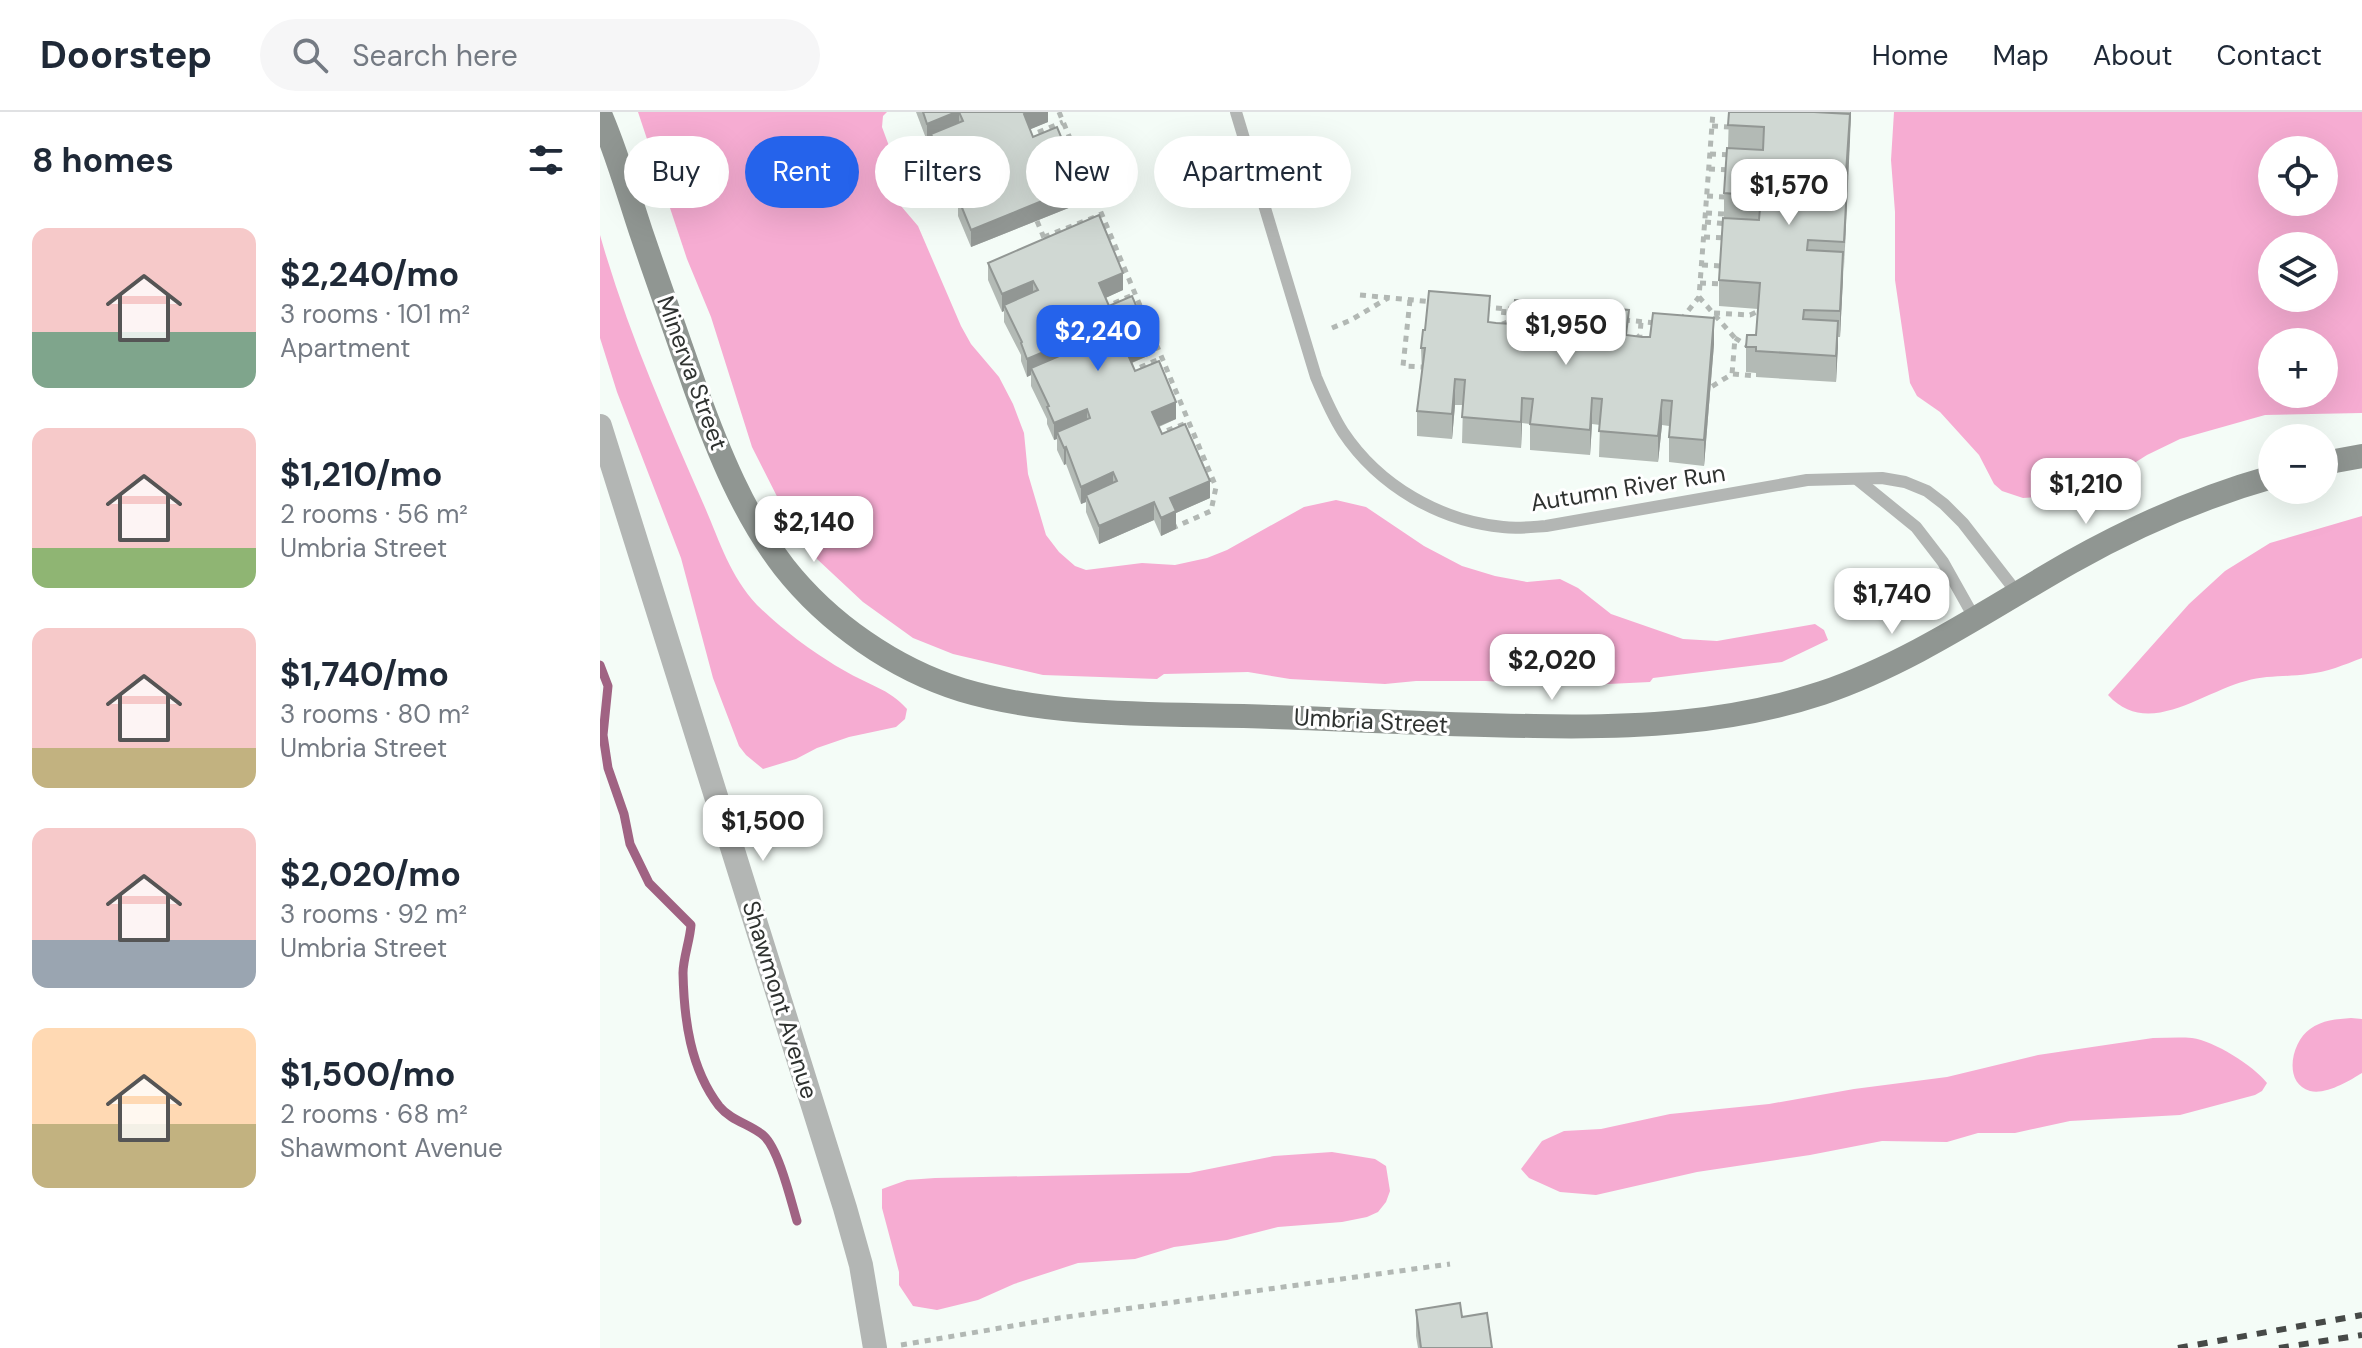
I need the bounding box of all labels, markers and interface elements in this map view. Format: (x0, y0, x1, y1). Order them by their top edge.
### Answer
search box (260, 19, 820, 91)
text: Doorstep (40, 30, 212, 80)
icon: search (288, 33, 332, 77)
text: Search here (352, 36, 518, 75)
text: Home (1872, 37, 1948, 74)
text: Map (1992, 37, 2049, 74)
text: About (2093, 37, 2172, 74)
text: Contact (2216, 37, 2322, 74)
chip: Buy (624, 136, 729, 208)
chip: Rent (745, 136, 859, 208)
chip: Filters (875, 136, 1010, 208)
chip: New (1026, 136, 1138, 208)
chip: Apartment (1154, 136, 1351, 208)
map controls (2258, 136, 2338, 504)
button: locate (2258, 136, 2338, 216)
text: 8 homes (32, 138, 174, 183)
icon: filters (524, 138, 568, 182)
pin: $1,570 (1724, 159, 1854, 227)
text: $1,570 (1749, 168, 1829, 202)
button: layers (2258, 232, 2338, 312)
text: $2,240/mo (280, 252, 459, 297)
icon: home (96, 260, 192, 356)
street label: Minerva Street (650, 292, 735, 454)
text: 3 rooms · 101 m² (280, 297, 470, 331)
pin: $1,950 (1501, 299, 1631, 367)
pin: $2,240 (1033, 305, 1163, 373)
text: $1,950 (1525, 308, 1607, 342)
text: $2,240 (1054, 314, 1142, 348)
button: + (2258, 328, 2338, 408)
text: Apartment (280, 331, 411, 365)
button: − (2258, 424, 2338, 504)
text: $1,210/mo (280, 452, 442, 497)
street label: Autumn River Run (1528, 457, 1728, 518)
pin: $1,210 (2021, 458, 2151, 526)
icon: home (96, 460, 192, 556)
text: $1,210 (2049, 467, 2123, 501)
pin: $2,140 (749, 496, 879, 564)
text: 2 rooms · 56 m² (280, 497, 468, 531)
text: $2,140 (773, 505, 855, 539)
text: Umbria Street (280, 531, 447, 565)
pin: $1,740 (1827, 568, 1957, 636)
text: $1,740 (1852, 577, 1932, 611)
pin: $2,020 (1487, 634, 1617, 702)
text: $2,020 (1508, 643, 1596, 677)
text: $1,740/mo (280, 652, 449, 697)
icon: home (96, 660, 192, 756)
text: 3 rooms · 80 m² (280, 697, 470, 731)
street label: Umbria Street (1293, 701, 1449, 740)
text: Umbria Street (280, 731, 447, 765)
pin: $1,500 (698, 795, 828, 863)
text: $1,500 (721, 804, 805, 838)
text: $2,020/mo (280, 852, 461, 897)
icon: home (96, 860, 192, 956)
text: 3 rooms · 92 m² (280, 897, 467, 931)
street label: Shawmont Avenue (736, 897, 825, 1103)
text: Umbria Street (280, 931, 447, 965)
text: $1,500/mo (280, 1052, 456, 1097)
icon: home (96, 1060, 192, 1156)
text: 2 rooms · 68 m² (280, 1097, 468, 1131)
text: Shawmont Avenue (280, 1131, 503, 1165)

